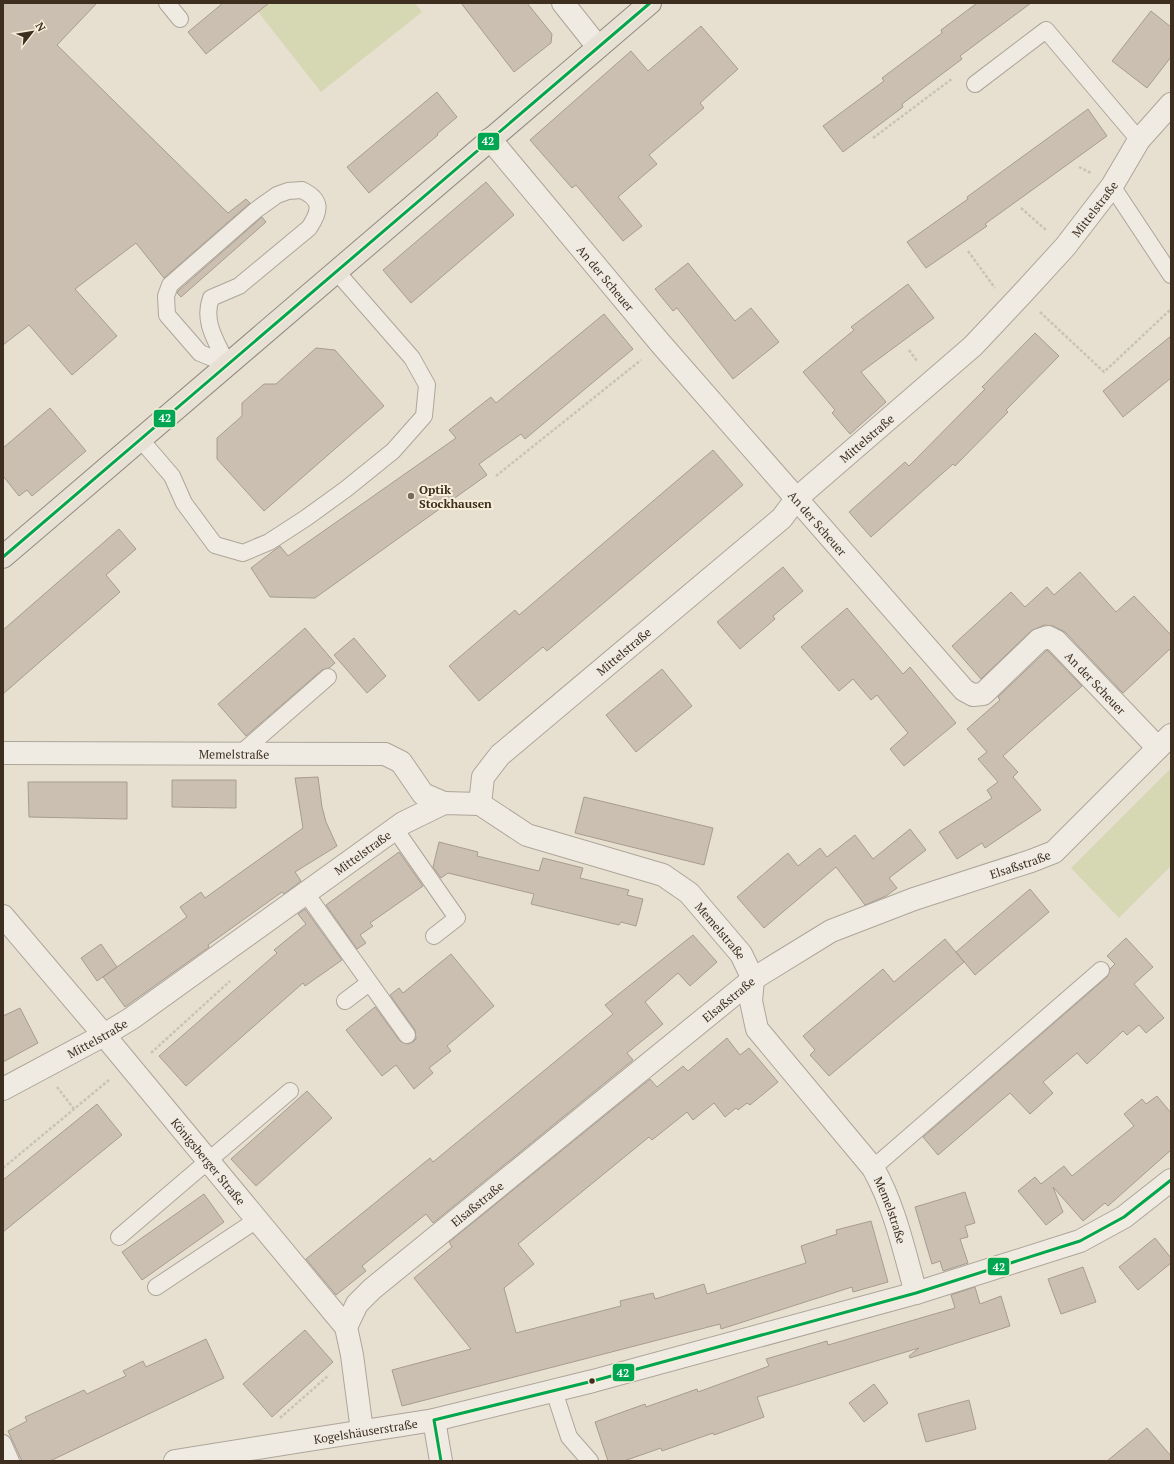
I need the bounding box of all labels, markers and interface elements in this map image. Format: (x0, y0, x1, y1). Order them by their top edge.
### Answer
north arrow (12, 12, 52, 52)
text: N (32, 20, 49, 35)
line badge: 42 (477, 132, 500, 151)
text: 42 (482, 134, 494, 148)
street label: Mittelstraße (1068, 178, 1121, 240)
street label: An der Scheuer (574, 242, 638, 314)
line badge: 42 (153, 409, 176, 428)
text: 42 (159, 411, 171, 425)
street label: Mittelstraße (836, 411, 897, 465)
place label: Optik Stockhausen (419, 482, 492, 511)
street label: An der Scheuer (785, 488, 850, 559)
marker: Optik Stockhausen (406, 491, 416, 501)
street label: Mittelstraße (593, 624, 654, 678)
street label: An der Scheuer (1062, 648, 1129, 717)
street label: Memelstraße (199, 746, 269, 761)
street label: Mittelstraße (331, 827, 394, 878)
street label: Elsaßstraße (988, 847, 1053, 881)
street label: Memelstraße (692, 899, 750, 961)
street label: Elsaßstraße (699, 973, 758, 1025)
street label: Mittelstraße (64, 1015, 130, 1061)
street label: Königsberger Straße (168, 1115, 249, 1208)
street label: Memelstraße (871, 1174, 910, 1245)
street label: Elsaßstraße (448, 1178, 506, 1229)
line badge: 42 (987, 1257, 1010, 1276)
text: 42 (993, 1260, 1005, 1274)
line badge: 42 (612, 1363, 635, 1382)
text: 42 (617, 1366, 629, 1380)
unlabelled marker (587, 1376, 597, 1386)
street label: Kogelshäuserstraße (313, 1415, 419, 1446)

